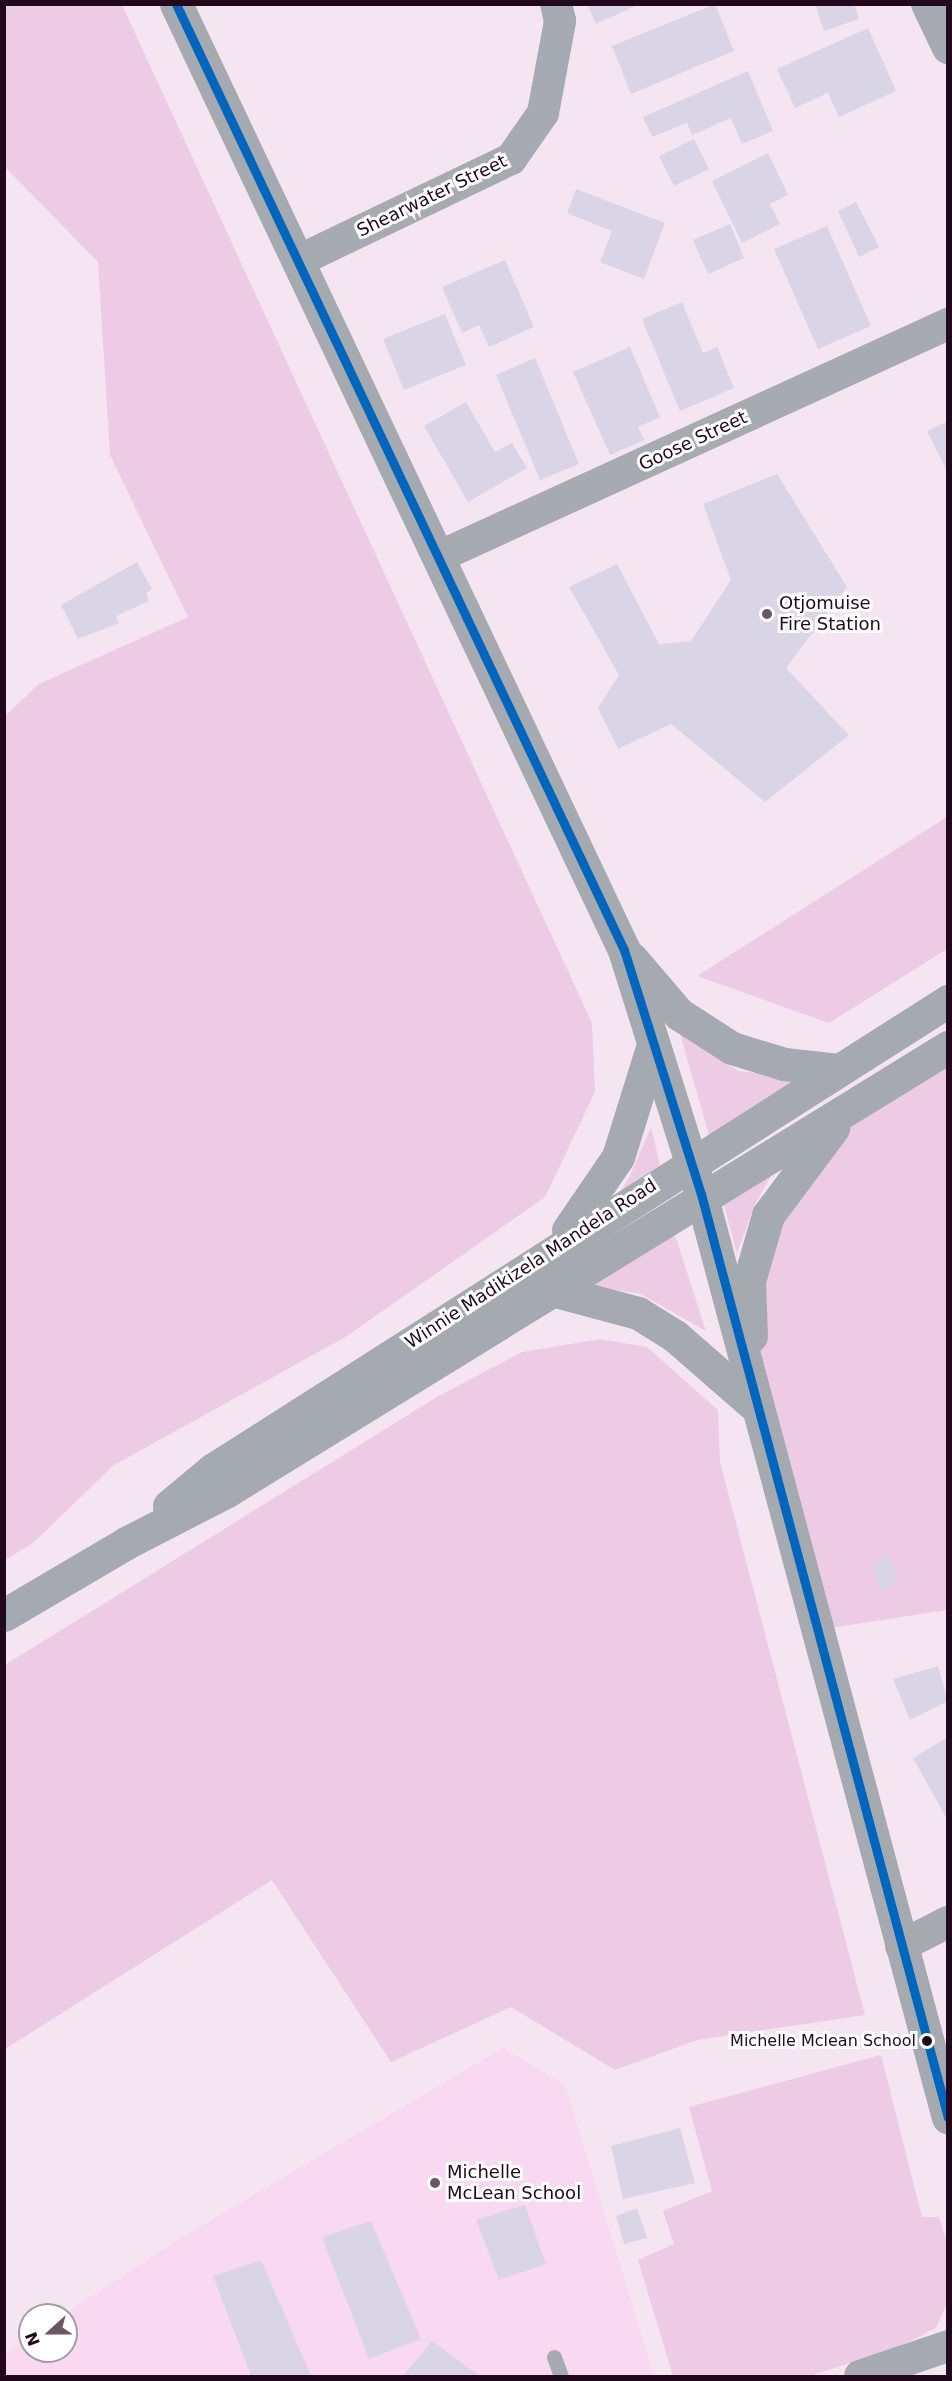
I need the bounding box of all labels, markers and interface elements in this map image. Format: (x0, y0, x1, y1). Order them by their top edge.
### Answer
street label: Shearwater Street (354, 150, 510, 242)
street label: Goose Street (635, 407, 751, 475)
place label: Otjomuise Fire Station (779, 593, 881, 636)
marker: Otjomuise Fire Station (760, 607, 774, 621)
street label: Winnie Madikizela Mandela Road (401, 1175, 661, 1353)
place label: Michelle Mclean School (730, 2031, 916, 2051)
marker: Michelle Mclean School (921, 2035, 933, 2047)
place label: Michelle McLean School (447, 2162, 581, 2204)
marker: Michelle McLean School (428, 2176, 442, 2190)
north arrow (18, 2303, 78, 2363)
text: N (21, 2329, 44, 2349)

